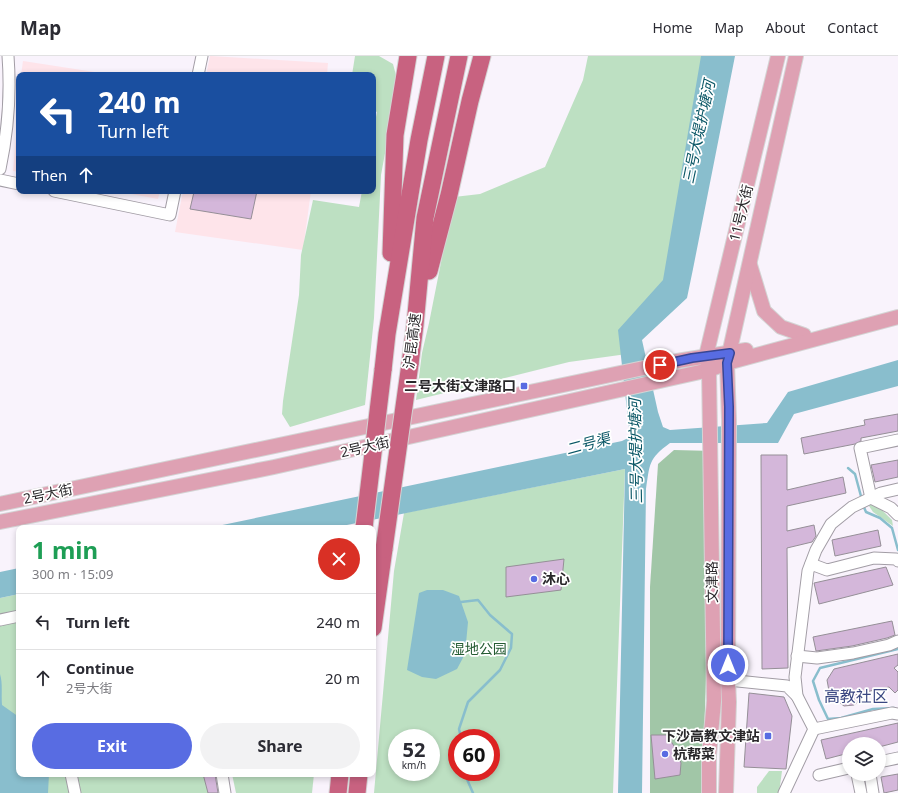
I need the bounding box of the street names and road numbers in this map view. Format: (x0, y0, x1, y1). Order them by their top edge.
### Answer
street label: 11号大街 (724, 182, 757, 243)
street label: 沪昆高速 (399, 312, 424, 370)
street label: 2号大街 (338, 432, 391, 461)
street label: 2号大街 (21, 479, 74, 508)
street label: 文津路 (702, 561, 721, 603)

